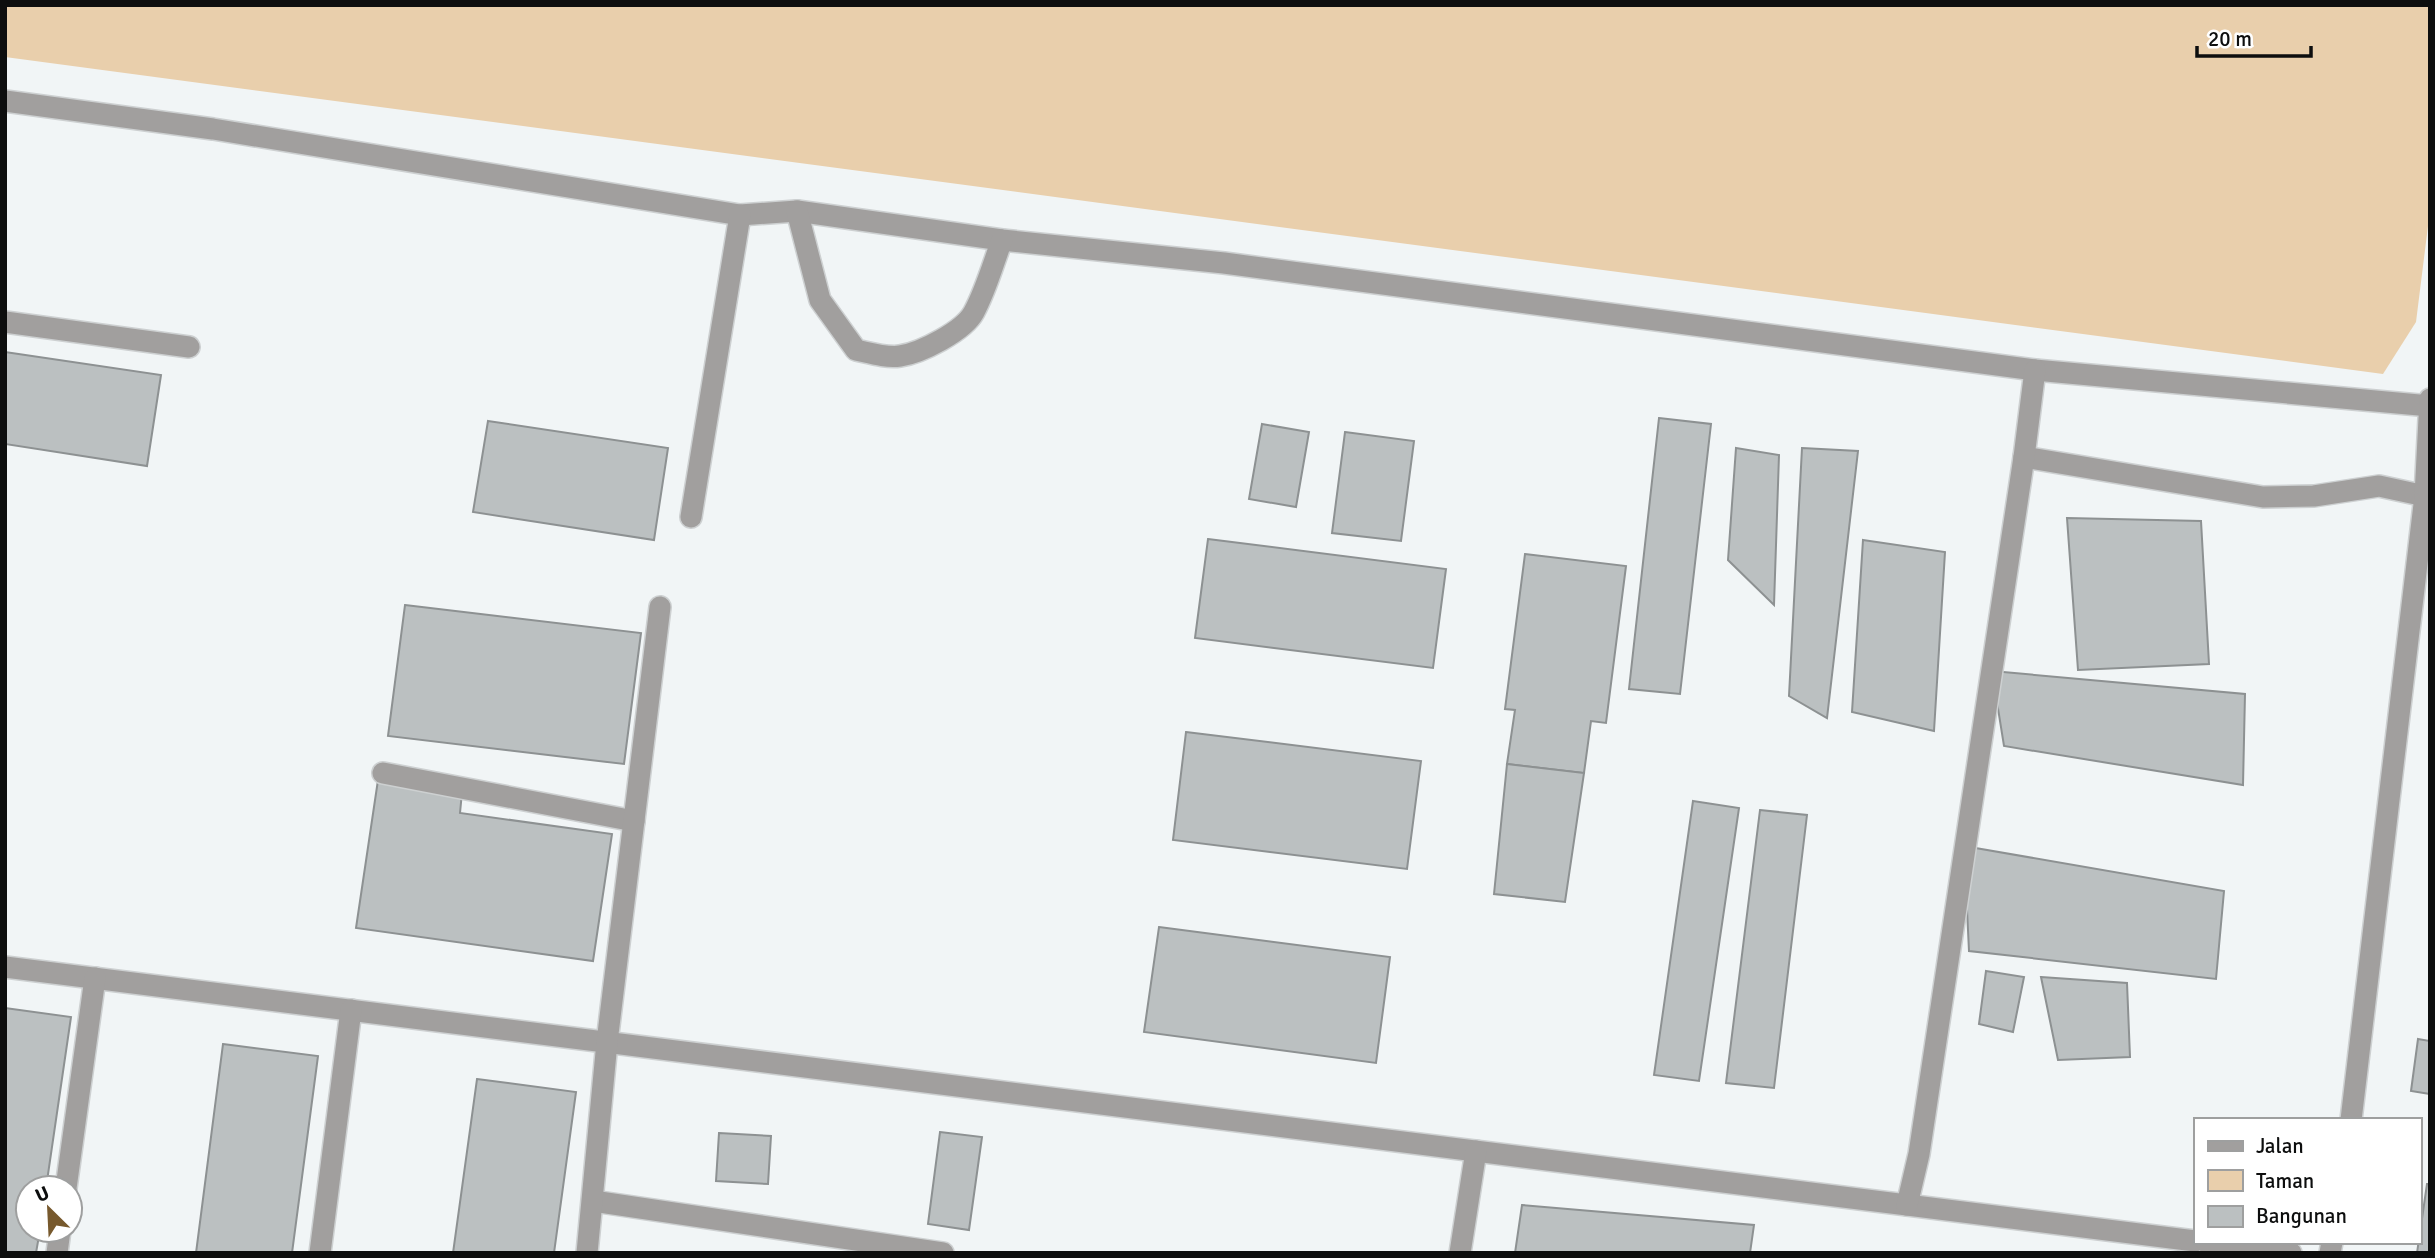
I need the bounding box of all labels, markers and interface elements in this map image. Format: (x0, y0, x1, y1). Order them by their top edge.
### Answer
scale bar (2197, 14, 2311, 58)
text: 20 m (2208, 26, 2252, 52)
legend (2194, 1118, 2421, 1244)
text: Jalan (2256, 1133, 2304, 1159)
text: Taman (2256, 1168, 2314, 1194)
north arrow (14, 1174, 84, 1244)
text: U (32, 1181, 53, 1208)
text: Bangunan (2256, 1203, 2347, 1229)

